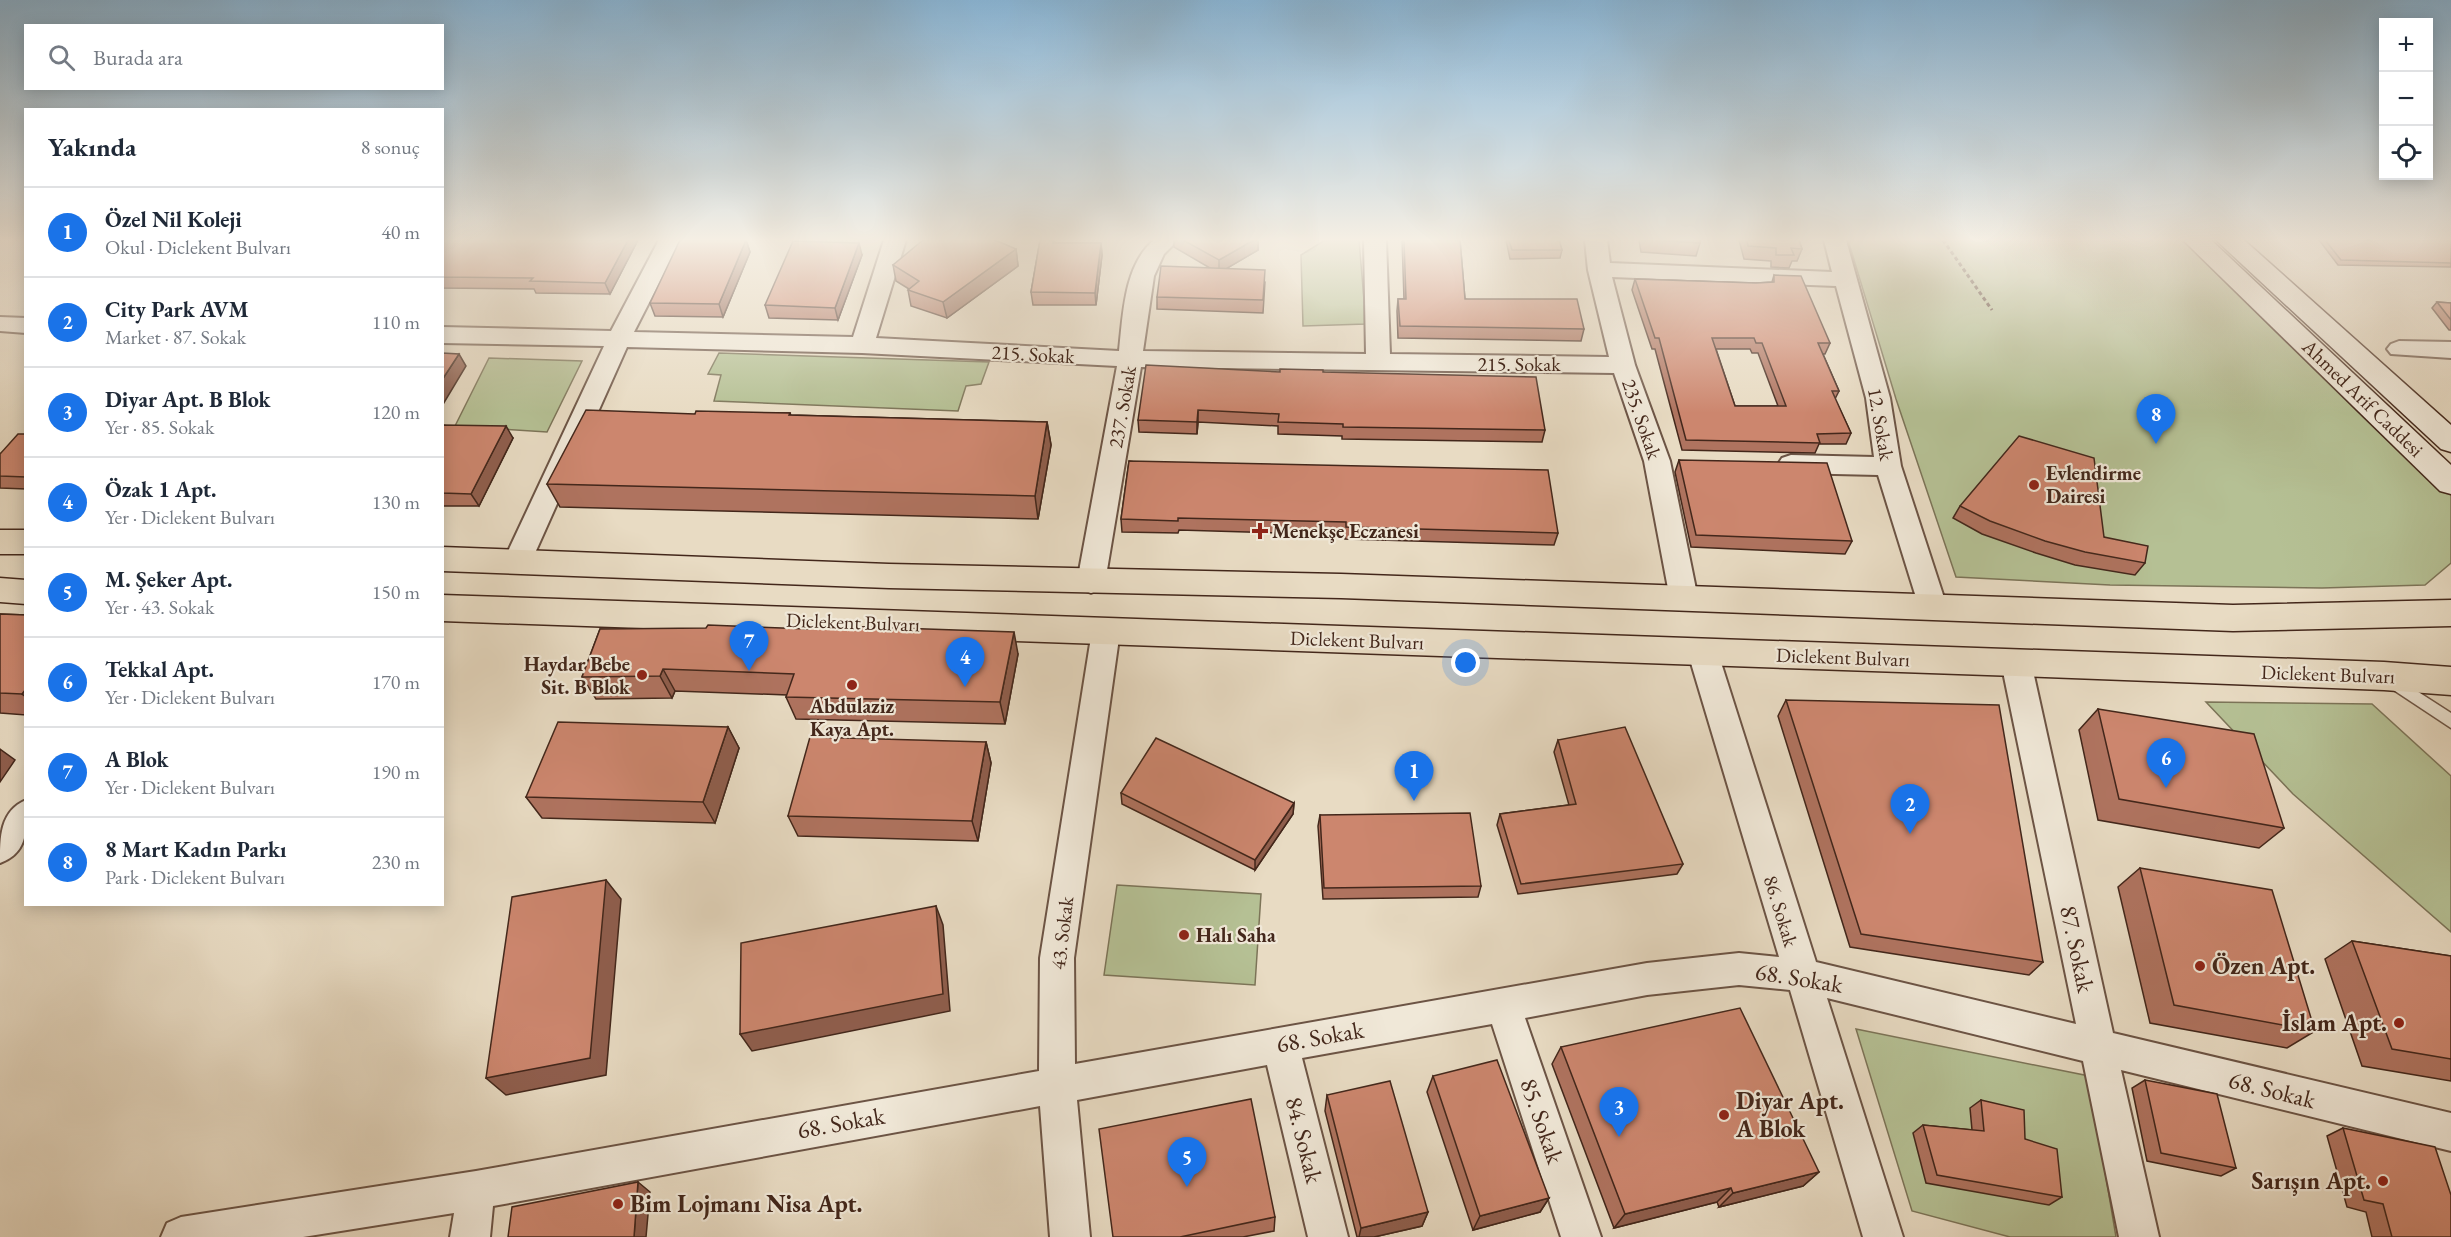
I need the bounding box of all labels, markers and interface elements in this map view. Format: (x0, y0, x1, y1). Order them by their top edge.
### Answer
map controls (2379, 18, 2433, 180)
button: + (2379, 18, 2433, 72)
search box (24, 24, 444, 90)
icon: search (45, 41, 78, 74)
text: Burada ara (93, 43, 183, 72)
button: − (2379, 72, 2433, 126)
button: locate (2379, 126, 2433, 180)
text: Yakında (48, 130, 136, 164)
text: 8 sonuç (361, 134, 420, 160)
text: Özel Nil Koleji (105, 205, 242, 234)
text: 1 (62, 219, 73, 245)
text: 40 m (381, 219, 420, 245)
text: Okul · Diclekent Bulvarı (105, 234, 291, 260)
text: City Park AVM (105, 295, 249, 324)
text: 2 (62, 309, 73, 335)
text: 110 m (372, 309, 420, 335)
text: Market · 87. Sokak (105, 324, 246, 350)
street label: Ahmed Arif Caddesi (2296, 333, 2429, 463)
street label: 215. Sokak (991, 339, 1076, 369)
street label: 215. Sokak (1477, 351, 1561, 377)
street label: 237. Sokak (1102, 363, 1142, 450)
street label: 235. Sokak (1616, 376, 1668, 463)
text: Diyar Apt. B Blok (105, 385, 270, 414)
street label: 12. Sokak (1862, 386, 1900, 463)
pin: 8 (2136, 394, 2176, 444)
text: 3 (62, 399, 73, 425)
text: 120 m (372, 399, 420, 425)
text: Yer · 85. Sokak (105, 414, 214, 440)
place label: Evlendirme Dairesi (2046, 460, 2141, 509)
text: Özak 1 Apt. (105, 475, 217, 504)
marker: Evlendirme Dairesi (2027, 478, 2041, 492)
text: 4 (62, 489, 73, 515)
text: 130 m (372, 489, 420, 515)
text: Yer · Diclekent Bulvarı (105, 504, 275, 530)
place label: Menekşe Eczanesi (1272, 518, 1419, 544)
marker: Menekşe Eczanesi (1253, 524, 1267, 538)
text: M. Şeker Apt. (105, 565, 232, 594)
text: 5 (62, 579, 73, 605)
text: 150 m (372, 579, 420, 605)
text: Yer · 43. Sokak (105, 594, 214, 620)
street label: Diclekent Bulvarı (786, 607, 920, 637)
pin: 7 (730, 622, 768, 671)
street label: Diclekent Bulvarı (1290, 625, 1424, 655)
pin: 4 (946, 638, 984, 687)
street label: Diclekent Bulvarı (1776, 642, 1910, 672)
your location (1451, 648, 1480, 677)
place label: Haydar Bebe Sit. B Blok (524, 651, 631, 700)
text: Tekkal Apt. (105, 655, 214, 684)
street label: Diclekent Bulvarı (2261, 659, 2395, 689)
marker: Haydar Bebe Sit. B Blok (635, 668, 649, 682)
text: 6 (62, 669, 73, 695)
text: 170 m (372, 669, 420, 695)
marker: Abdulaziz Kaya Apt. (845, 678, 859, 692)
text: Yer · Diclekent Bulvarı (105, 684, 275, 710)
place label: Abdulaziz Kaya Apt. (809, 693, 895, 742)
pin: 6 (2146, 738, 2186, 788)
text: A Blok (105, 745, 168, 774)
pin: 1 (1394, 752, 1434, 801)
text: 7 (62, 759, 73, 785)
text: 190 m (372, 759, 420, 785)
text: Yer · Diclekent Bulvarı (105, 774, 275, 800)
pin: 2 (1890, 784, 1930, 834)
text: 8 Mart Kadın Parkı (105, 835, 287, 864)
text: 8 (62, 849, 73, 875)
text: 230 m (372, 849, 420, 875)
text: Park · Diclekent Bulvarı (105, 864, 285, 890)
street label: 86. Sokak (1758, 872, 1804, 951)
street label: 43. Sokak (1045, 894, 1079, 971)
street label: 87. Sokak (2053, 903, 2102, 996)
place label: Halı Saha (1196, 922, 1276, 948)
marker: Halı Saha (1177, 928, 1191, 942)
place label: Özen Apt. (2212, 950, 2315, 981)
street label: 68. Sokak (1753, 955, 1846, 1000)
marker: Özen Apt. (2193, 959, 2207, 973)
place label: İslam Apt. (2282, 1007, 2387, 1038)
street label: 68. Sokak (1274, 1013, 1367, 1059)
marker: İslam Apt. (2392, 1016, 2406, 1030)
street label: 68. Sokak (2226, 1064, 2319, 1115)
street label: 85. Sokak (1513, 1074, 1572, 1168)
place label: Diyar Apt. A Blok (1735, 1085, 1844, 1144)
pin: 3 (1600, 1088, 1638, 1137)
street label: 84. Sokak (1279, 1093, 1330, 1187)
street label: 68. Sokak (795, 1099, 888, 1145)
marker: Diyar Apt. A Blok (1717, 1108, 1731, 1122)
pin: 5 (1168, 1138, 1206, 1187)
place label: Sarışın Apt. (2251, 1165, 2371, 1196)
marker: Sarışın Apt. (2376, 1174, 2390, 1188)
place label: Bim Lojmanı Nisa Apt. (630, 1188, 862, 1220)
marker: Bim Lojmanı Nisa Apt. (611, 1197, 625, 1211)

